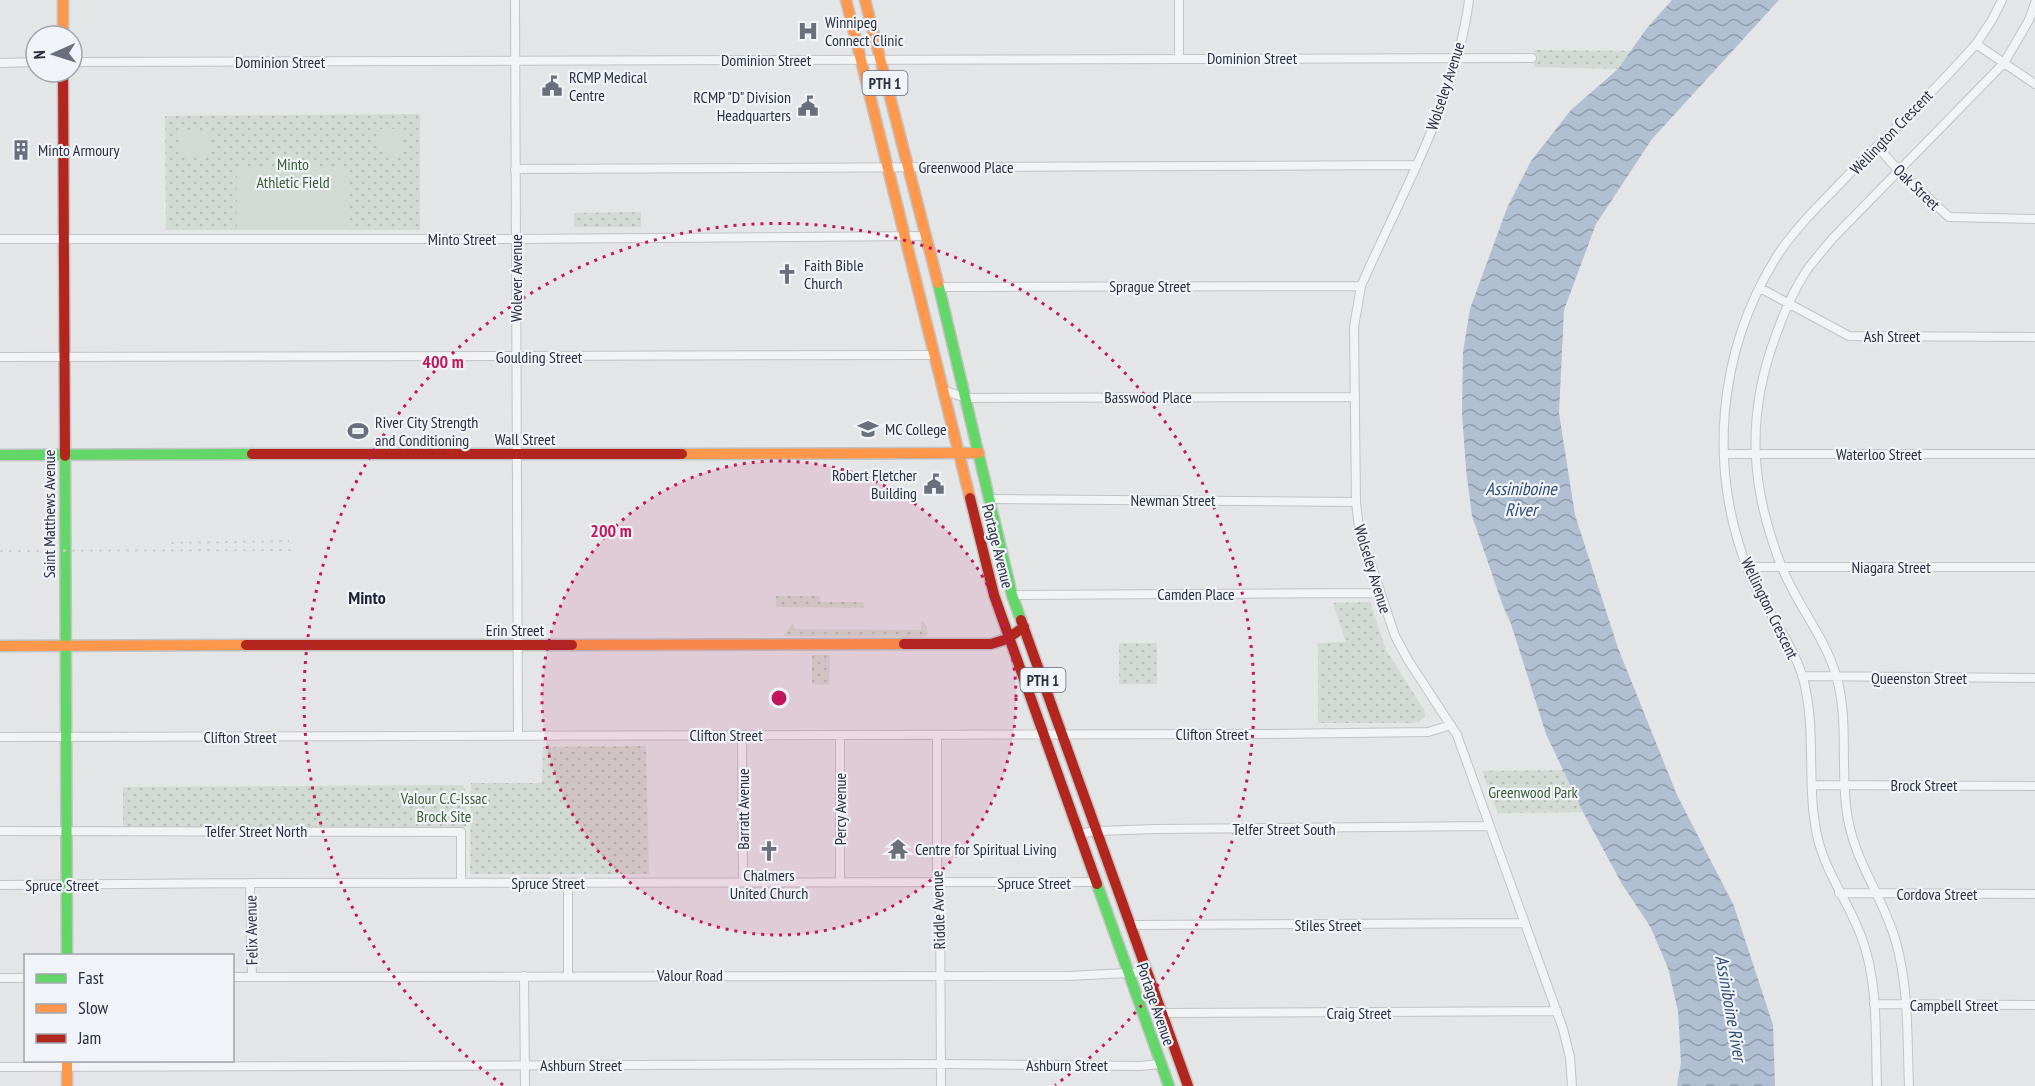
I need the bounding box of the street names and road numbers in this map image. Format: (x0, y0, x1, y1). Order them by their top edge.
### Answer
street label: Wolseley Avenue (1421, 39, 1469, 133)
street label: Dominion Street (1207, 48, 1298, 68)
street label: Dominion Street (721, 50, 812, 70)
street label: Dominion Street (235, 52, 326, 72)
road number: PTH 1 (862, 71, 908, 95)
street label: Wellington Crescent (1846, 85, 1937, 179)
street label: Greenwood Place (918, 157, 1014, 177)
street label: Oak Street (1889, 160, 1945, 215)
street label: Minto Street (428, 229, 497, 249)
street label: Wolever Avenue (506, 234, 526, 322)
street label: Sprague Street (1109, 276, 1191, 296)
street label: Ash Street (1864, 326, 1921, 346)
street label: Goulding Street (496, 347, 583, 367)
street label: Basswood Place (1104, 387, 1192, 407)
street label: Wall Street (495, 429, 556, 449)
street label: Waterloo Street (1836, 444, 1923, 464)
street label: Saint Matthews Avenue (39, 450, 59, 578)
street label: Newman Street (1131, 490, 1216, 510)
street label: Portage Avenue (978, 502, 1018, 590)
street label: Wolseley Avenue (1350, 522, 1396, 616)
street label: Wellington Crescent (1737, 554, 1803, 662)
street label: Niagara Street (1851, 557, 1931, 577)
street label: Camden Place (1157, 584, 1235, 604)
street label: Erin Street (486, 620, 545, 640)
road number: PTH 1 (1020, 668, 1066, 692)
street label: Queenston Street (1871, 668, 1968, 688)
street label: Clifton Street (1175, 724, 1249, 744)
street label: Clifton Street (689, 725, 763, 745)
street label: Clifton Street (203, 727, 277, 747)
street label: Barratt Avenue (733, 768, 753, 850)
street label: Percy Avenue (830, 773, 850, 845)
street label: Brock Street (1891, 775, 1958, 795)
street label: Telfer Street South (1233, 819, 1335, 839)
street label: Telfer Street North (205, 821, 307, 841)
street label: Riddle Avenue (927, 870, 949, 950)
street label: Spruce Street (511, 873, 585, 893)
street label: Spruce Street (997, 873, 1071, 893)
street label: Spruce Street (25, 875, 99, 895)
street label: Cordova Street (1897, 884, 1978, 904)
street label: Felix Avenue (240, 895, 262, 965)
street label: Stiles Street (1295, 915, 1362, 935)
street label: Portage Avenue (1133, 960, 1179, 1048)
street label: Valour Road (656, 965, 723, 985)
street label: Campbell Street (1910, 995, 1999, 1015)
street label: Craig Street (1327, 1003, 1392, 1023)
street label: Ashburn Street (540, 1055, 623, 1075)
street label: Ashburn Street (1026, 1055, 1109, 1075)

